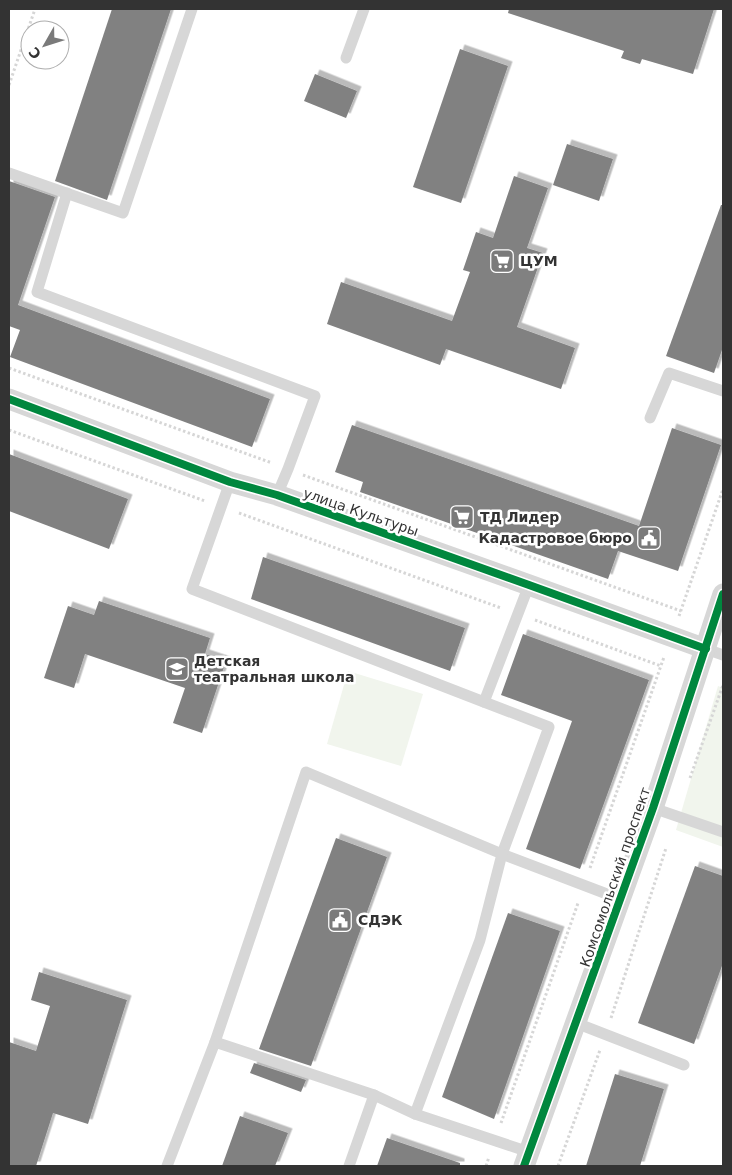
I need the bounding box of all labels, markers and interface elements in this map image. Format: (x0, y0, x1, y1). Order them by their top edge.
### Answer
north arrow (20, 20, 70, 70)
text: С (25, 44, 44, 62)
supermarket icon: ЦУМ (489, 248, 515, 274)
place label: ЦУМ (520, 253, 558, 269)
street label: улица Культуры (301, 485, 421, 539)
supermarket icon: ТД Лидер (449, 504, 475, 530)
place label: ТД Лидер (480, 509, 559, 525)
public building icon: Кадастровое бюро (636, 525, 662, 551)
place label: Кадастровое бюро (478, 530, 632, 546)
place label: Детская театральная школа (194, 653, 354, 685)
school or university icon: Детская театральная школа (164, 656, 190, 682)
street label: Комсомольский проспект (577, 785, 653, 969)
public building icon: СДЭК (327, 907, 353, 933)
place label: СДЭК (358, 912, 403, 928)

